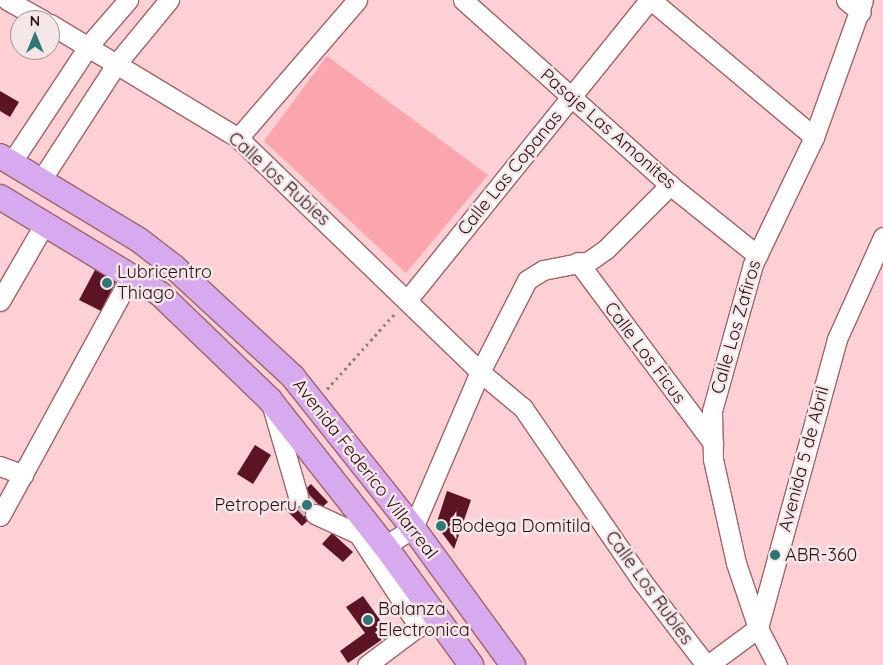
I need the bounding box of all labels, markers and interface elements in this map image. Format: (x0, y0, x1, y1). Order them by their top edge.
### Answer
north arrow (10, 10, 60, 60)
text: N (30, 12, 40, 30)
street label: Pasaje Las Amonites (536, 64, 680, 194)
street label: Calle Las Copanas (453, 106, 567, 240)
street label: Calle los Rubies (224, 128, 334, 230)
street label: Calle Los Zafiros (707, 258, 765, 396)
place label: Lubricentro Thiago (117, 262, 212, 304)
marker: Lubricentro Thiago (101, 277, 113, 289)
street label: Calle Los Ficus (600, 298, 690, 408)
street label: Avenida Federico Villarreal (288, 375, 442, 563)
street label: Avenida 5 de Abril (774, 384, 834, 534)
place label: Petroperu (215, 494, 297, 516)
marker: Petroperu (301, 499, 313, 511)
place label: Bodega Domitila (451, 515, 591, 537)
marker: Bodega Domitila (435, 520, 447, 532)
street label: Calle Los Rubíes (601, 527, 697, 649)
place label: ABR-360 (785, 544, 857, 566)
marker: ABR-360 (769, 549, 781, 561)
place label: Balanza Electronica (378, 599, 470, 642)
marker: Balanza Electronica (362, 614, 374, 626)

